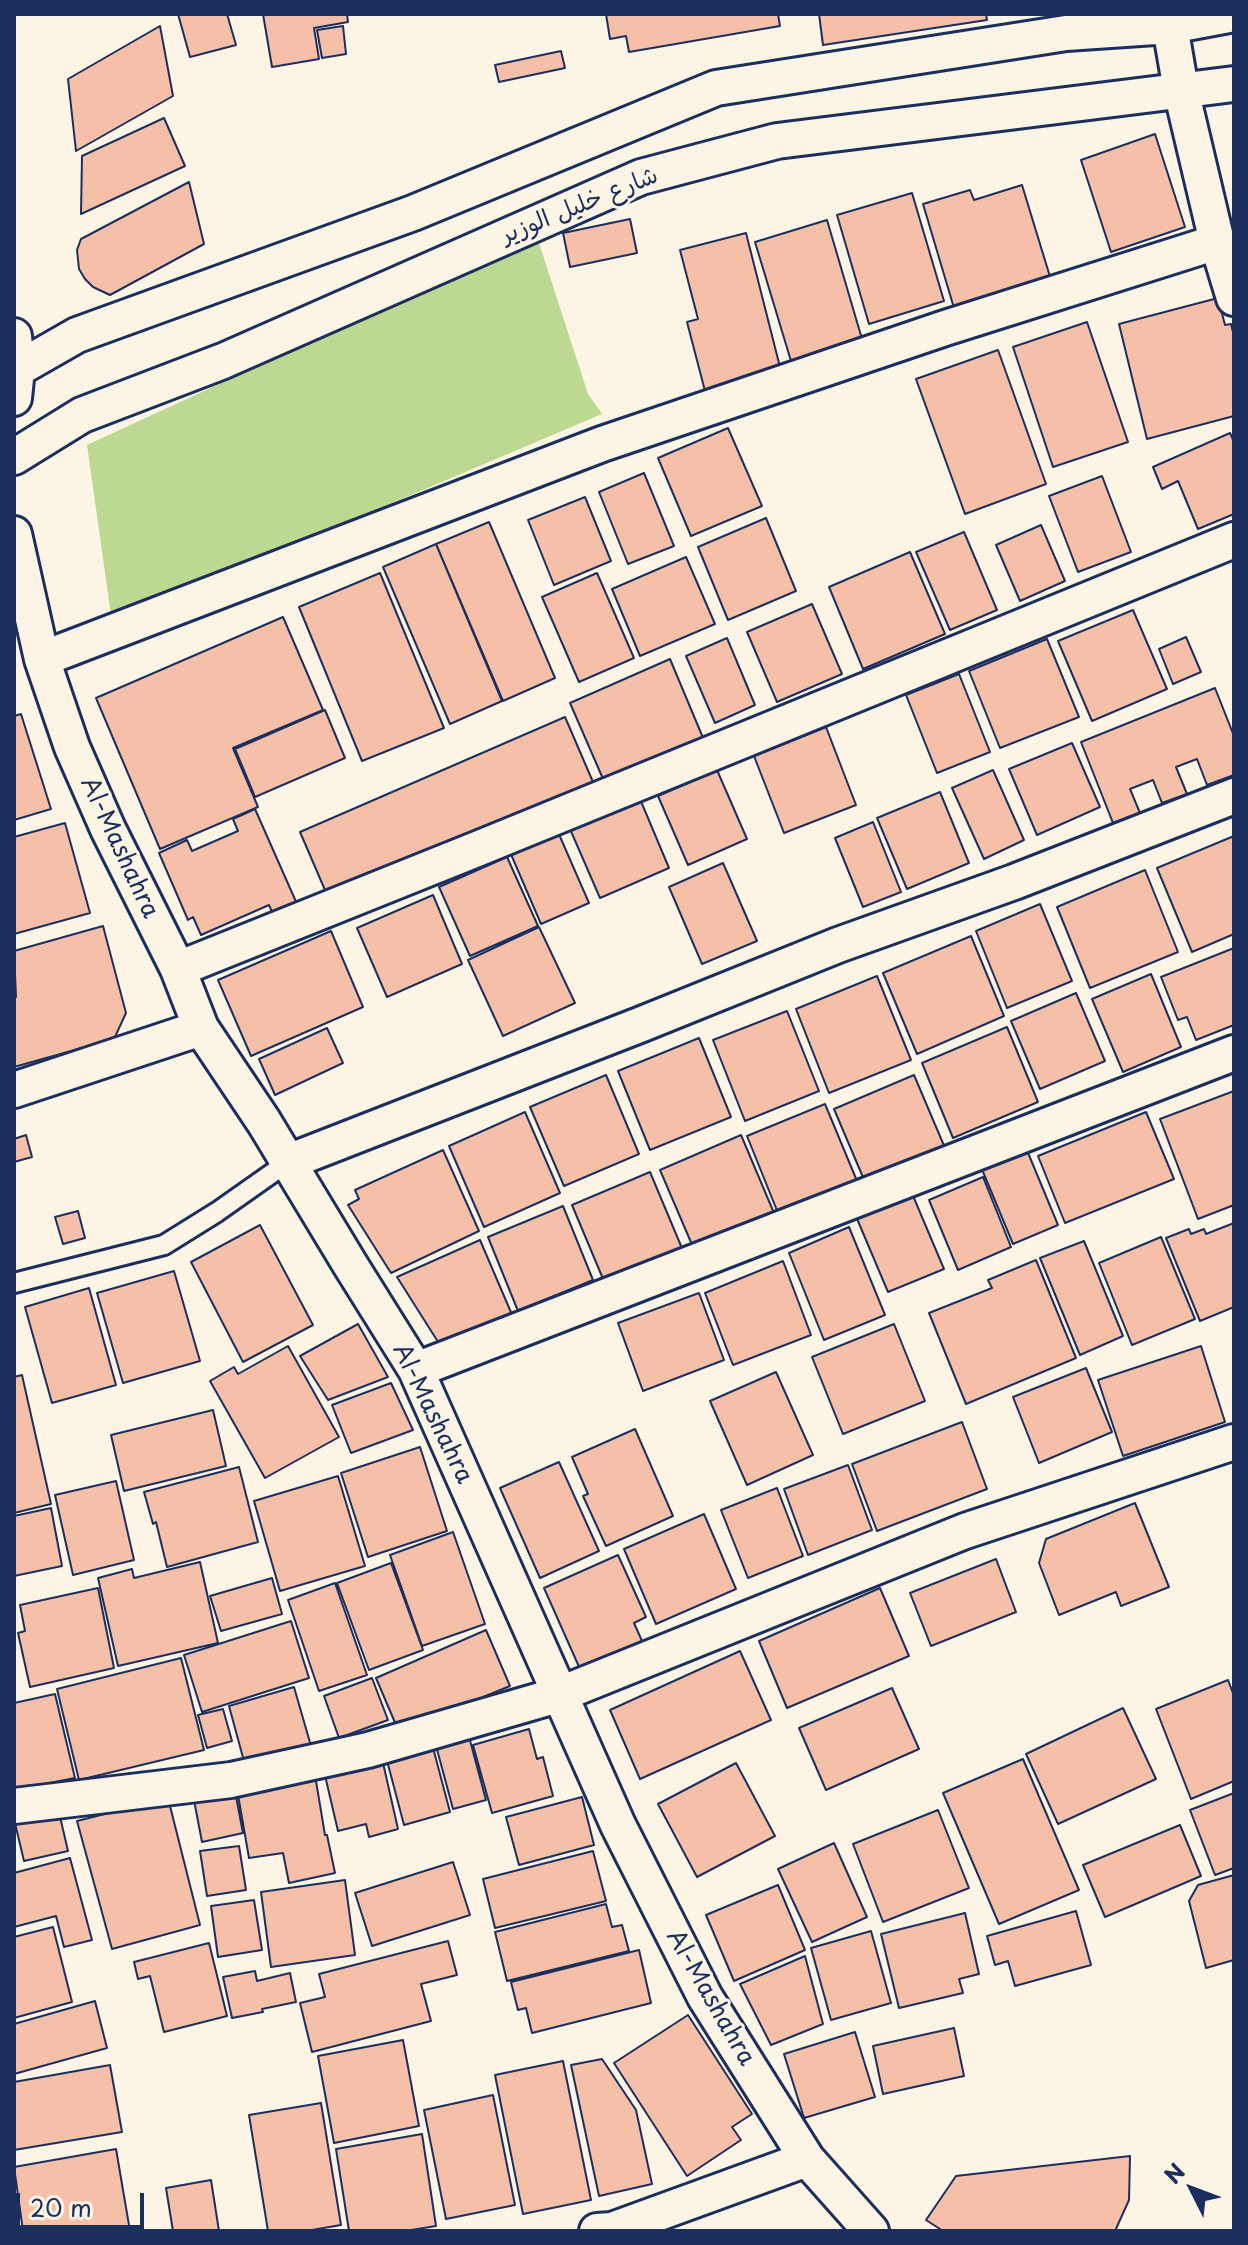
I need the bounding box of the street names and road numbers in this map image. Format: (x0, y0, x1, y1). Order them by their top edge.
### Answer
street label: شارع خليل الوزير (498, 162, 662, 250)
street label: Al-Mashahra (74, 773, 164, 923)
street label: Al-Mashahra (386, 1339, 478, 1489)
street label: Al-Mashahra (659, 1925, 761, 2071)

